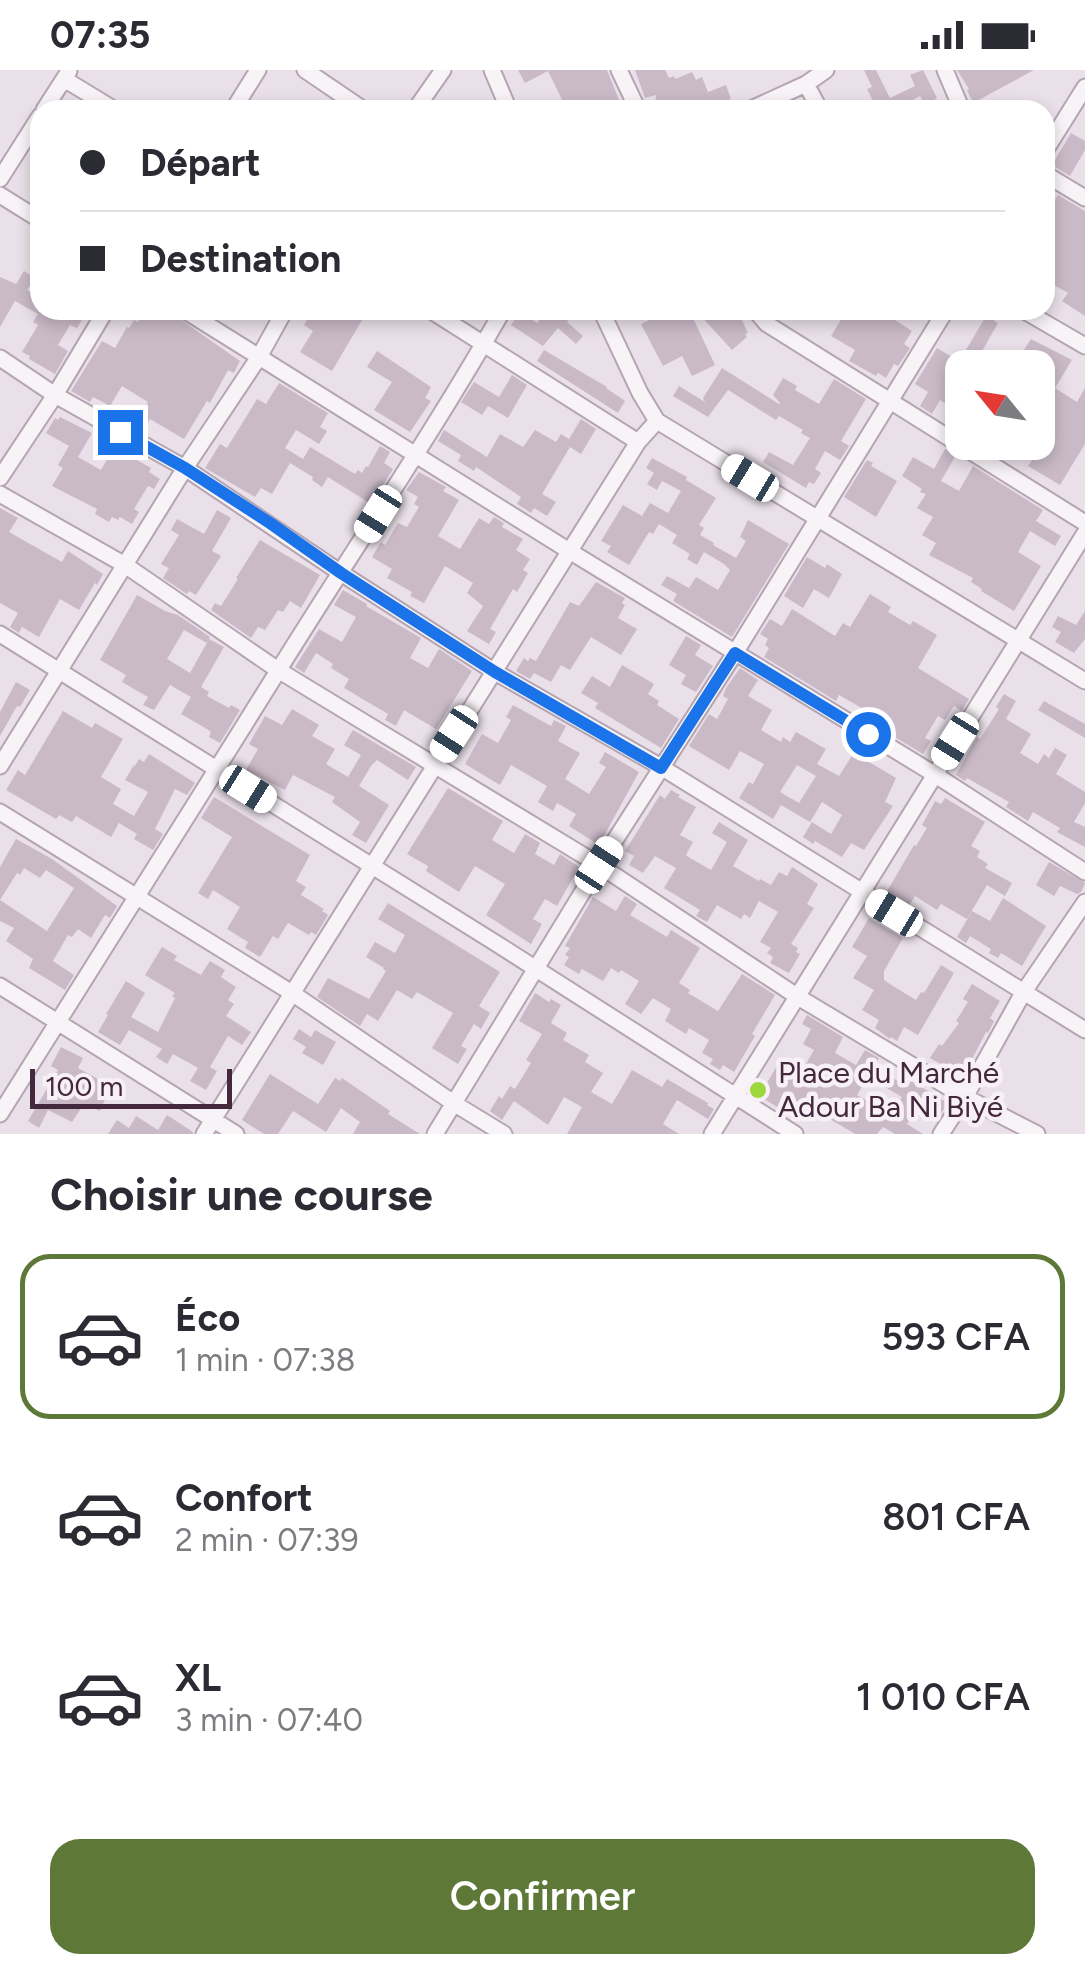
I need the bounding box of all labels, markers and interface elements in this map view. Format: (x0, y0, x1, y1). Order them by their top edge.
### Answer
text: 07:35 (50, 12, 150, 58)
text: Départ (140, 140, 261, 186)
text: Destination (140, 236, 341, 282)
north arrow (945, 350, 1055, 460)
map controls (945, 350, 1055, 460)
route end (98, 410, 143, 455)
car (717, 450, 783, 506)
car (349, 481, 407, 547)
car (425, 701, 483, 767)
car (926, 708, 984, 774)
route start (846, 712, 891, 757)
car (215, 760, 281, 818)
car (570, 832, 628, 898)
car (861, 885, 927, 941)
place label: Place du Marché Adour Ba Ni Biyé (778, 1054, 1003, 1125)
scale bar (30, 1064, 232, 1108)
text: 100 m (45, 1069, 123, 1103)
marker: Place du Marché Adour Ba Ni Biyé (747, 1079, 769, 1101)
text: Choisir une course (50, 1167, 433, 1221)
icon: car (55, 1292, 145, 1382)
text: Éco (175, 1295, 240, 1341)
text: 593 CFA (881, 1314, 1030, 1360)
text: 1 min · 07:38 (175, 1341, 355, 1379)
icon: car (55, 1472, 145, 1562)
text: Confort (175, 1475, 312, 1521)
text: 801 CFA (882, 1494, 1030, 1540)
text: 2 min · 07:39 (175, 1521, 359, 1559)
icon: car (55, 1652, 145, 1742)
text: XL (175, 1655, 221, 1701)
text: 1 010 CFA (856, 1674, 1030, 1720)
text: 3 min · 07:40 (175, 1701, 363, 1739)
button: Confirmer (50, 1839, 1035, 1954)

